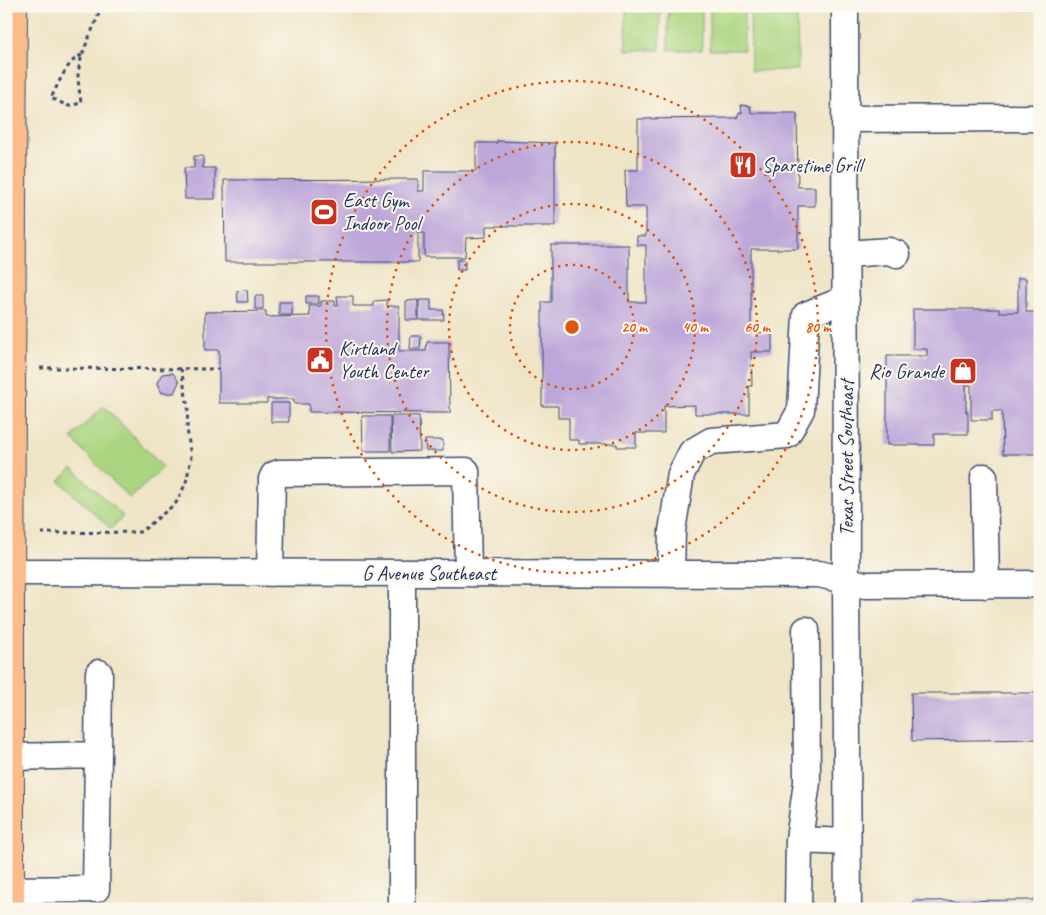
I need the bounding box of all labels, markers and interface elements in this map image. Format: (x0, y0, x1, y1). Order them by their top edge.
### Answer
restaurant icon: Sparetime Grill (728, 150, 758, 180)
place label: Sparetime Grill (762, 153, 866, 178)
place label: East Gym Indoor Pool (343, 188, 424, 236)
sports icon: East Gym Indoor Pool (309, 197, 339, 227)
centre of rings (563, 318, 581, 336)
text: 20 m (621, 318, 648, 337)
text: 40 m (682, 318, 709, 337)
text: 60 m (744, 318, 771, 337)
text: 80 m (805, 318, 832, 337)
place label: Kirtland Youth Center (339, 336, 430, 384)
public building icon: Kirtland Youth Center (305, 345, 335, 375)
shop icon: Rio Grande (948, 356, 978, 386)
place label: Rio Grande (869, 359, 945, 384)
street label: Texas Street Southeast (834, 376, 859, 536)
street label: G Avenue Southeast (362, 561, 498, 586)

